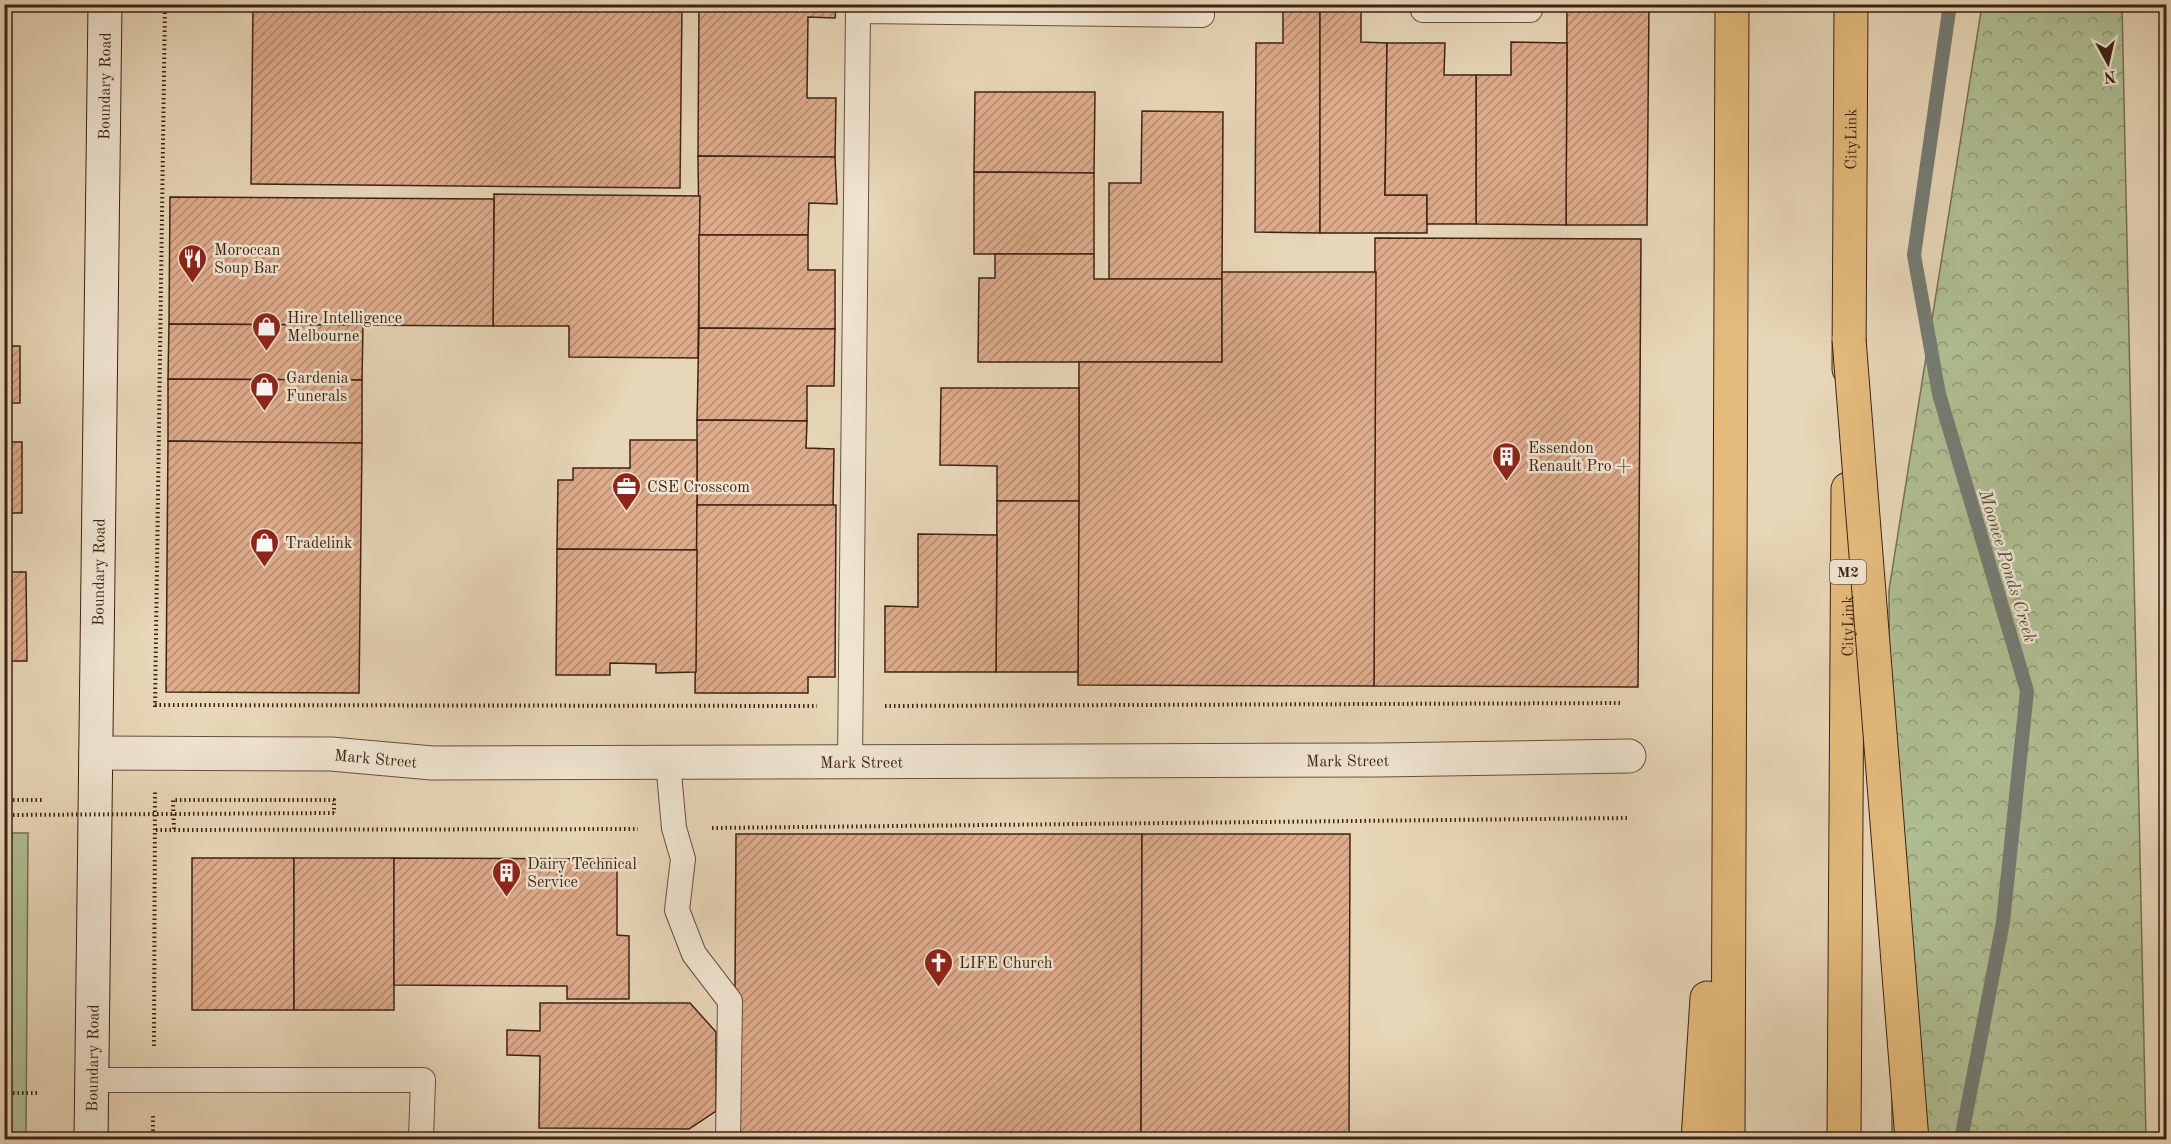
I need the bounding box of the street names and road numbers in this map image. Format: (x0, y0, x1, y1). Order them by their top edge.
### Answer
street label: Boundary Road (97, 32, 115, 140)
street label: CityLink (1844, 108, 1860, 170)
street label: Boundary Road (91, 518, 109, 626)
road number: M2 (1830, 560, 1866, 584)
street label: CityLink (1841, 595, 1857, 657)
street label: Mark Street (334, 748, 418, 772)
street label: Mark Street (1306, 754, 1390, 770)
street label: Mark Street (820, 756, 904, 772)
street label: Boundary Road (85, 1004, 103, 1112)

